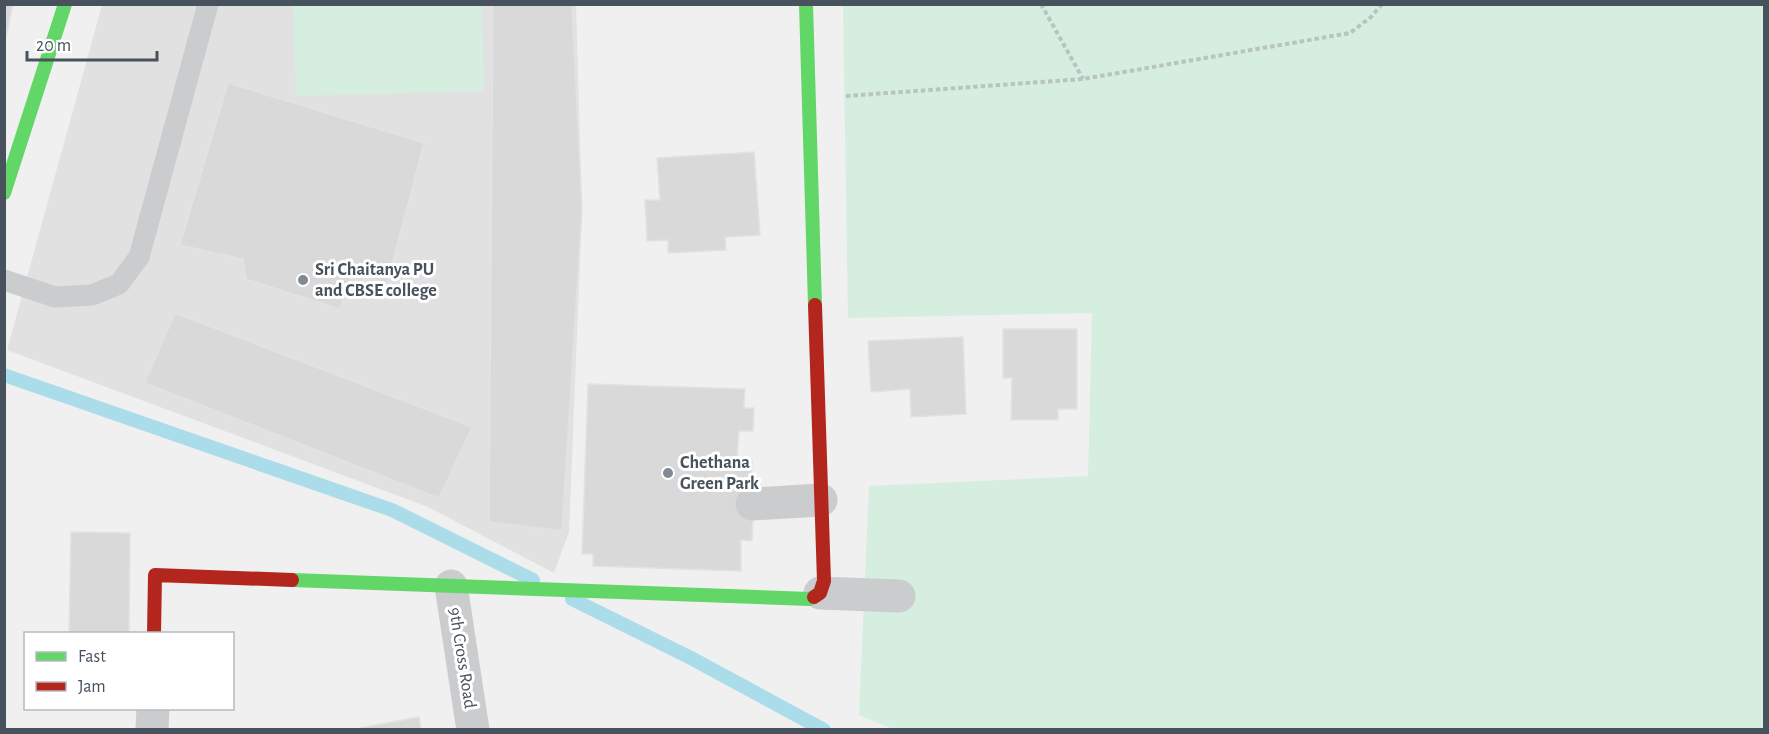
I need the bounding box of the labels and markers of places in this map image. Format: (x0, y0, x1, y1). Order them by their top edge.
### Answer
place label: Sri Chaitanya PU and CBSE college (315, 261, 437, 300)
marker: Sri Chaitanya PU and CBSE college (296, 273, 310, 287)
place label: Chethana Green Park (680, 454, 759, 493)
marker: Chethana Green Park (661, 466, 675, 480)

